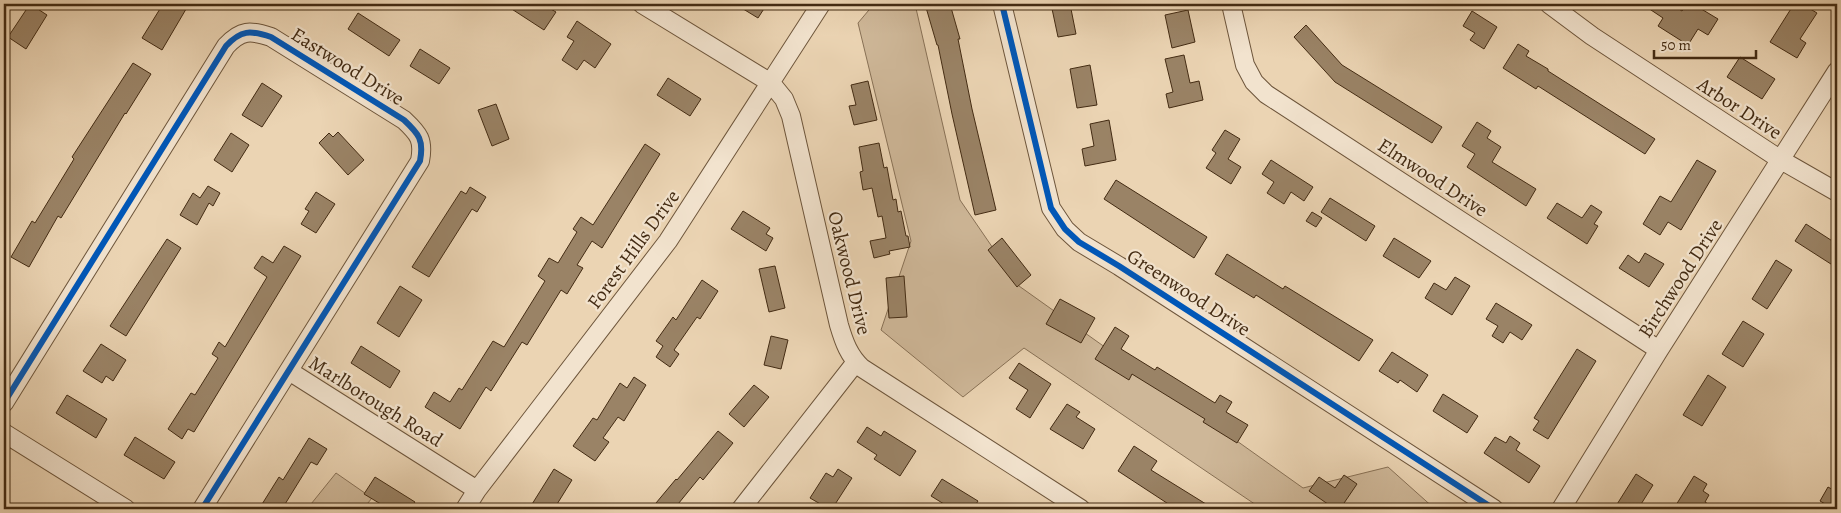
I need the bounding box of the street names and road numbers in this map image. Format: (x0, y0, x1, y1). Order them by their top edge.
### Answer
street label: Eastwood Drive (286, 21, 409, 112)
street label: Arbor Drive (1691, 71, 1787, 146)
street label: Elmwood Drive (1372, 132, 1493, 223)
street label: Forest Hills Drive (581, 184, 686, 314)
street label: Oakwood Drive (821, 209, 878, 338)
street label: Birchwood Drive (1632, 213, 1729, 343)
street label: Greenwood Drive (1122, 242, 1256, 342)
street label: Marlborough Road (304, 349, 448, 454)

